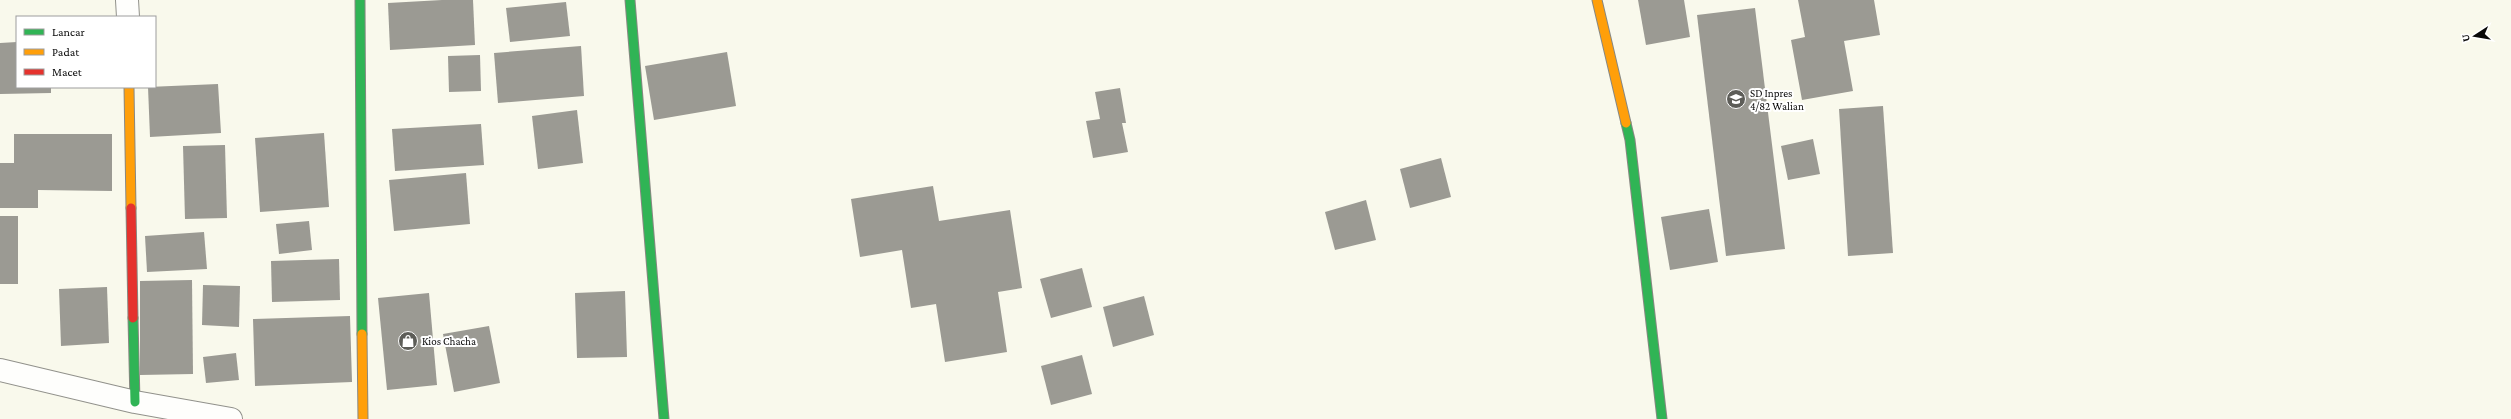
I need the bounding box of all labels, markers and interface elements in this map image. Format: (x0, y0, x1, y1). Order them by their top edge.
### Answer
legend (16, 16, 156, 88)
north arrow (2455, 16, 2495, 56)
text: Lancar (52, 25, 86, 39)
text: U (2458, 33, 2472, 43)
text: Padat (52, 45, 80, 59)
text: Macet (52, 65, 83, 79)
place label: SD Inpres 4/82 Walian (1750, 87, 1804, 112)
school or university icon: SD Inpres 4/82 Walian (1725, 88, 1747, 110)
shop icon: Kios Chacha (397, 330, 419, 352)
place label: Kios Chacha (422, 335, 476, 347)

